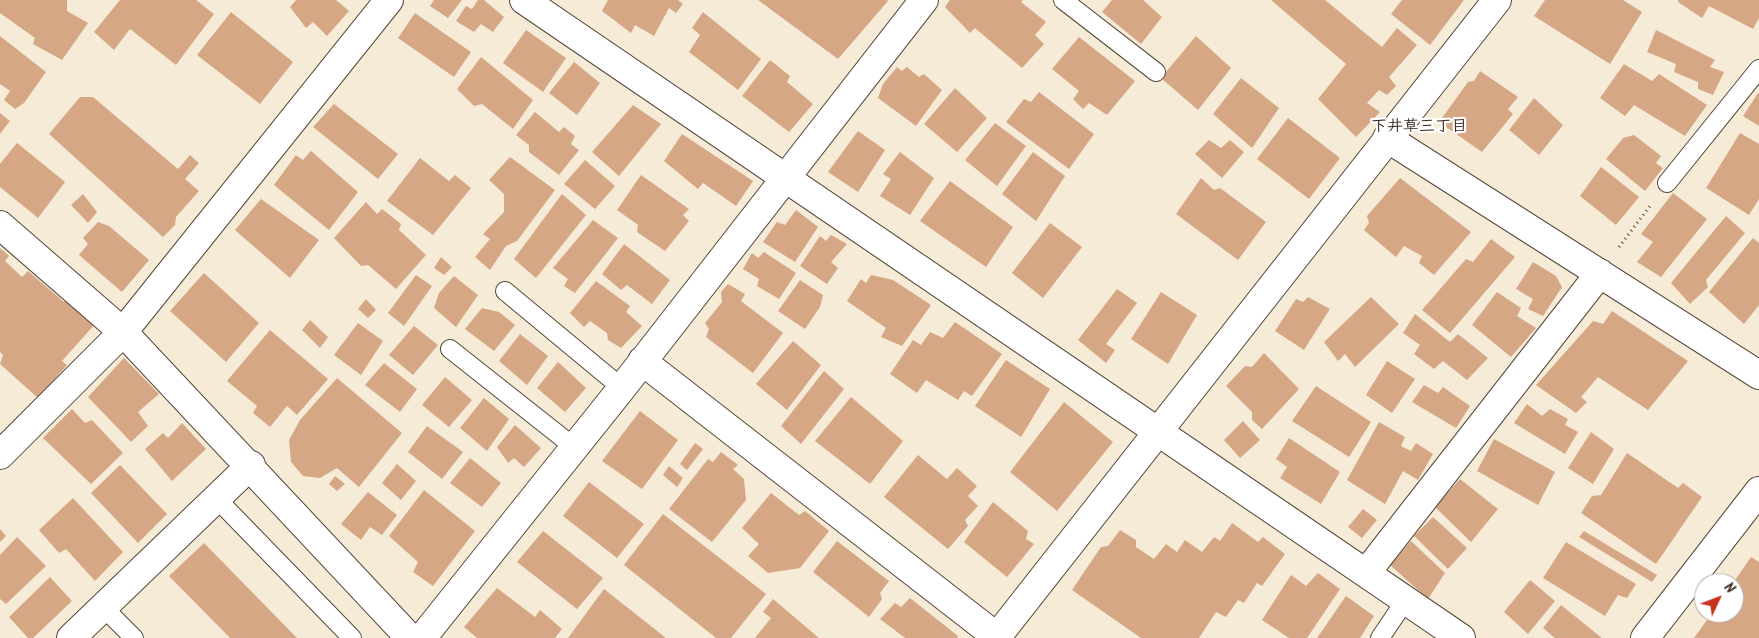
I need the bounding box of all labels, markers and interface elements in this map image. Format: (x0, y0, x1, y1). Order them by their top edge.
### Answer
district label: 下井草三丁目 (1371, 118, 1467, 138)
north arrow (1694, 573, 1744, 623)
text: N (1718, 578, 1740, 599)

